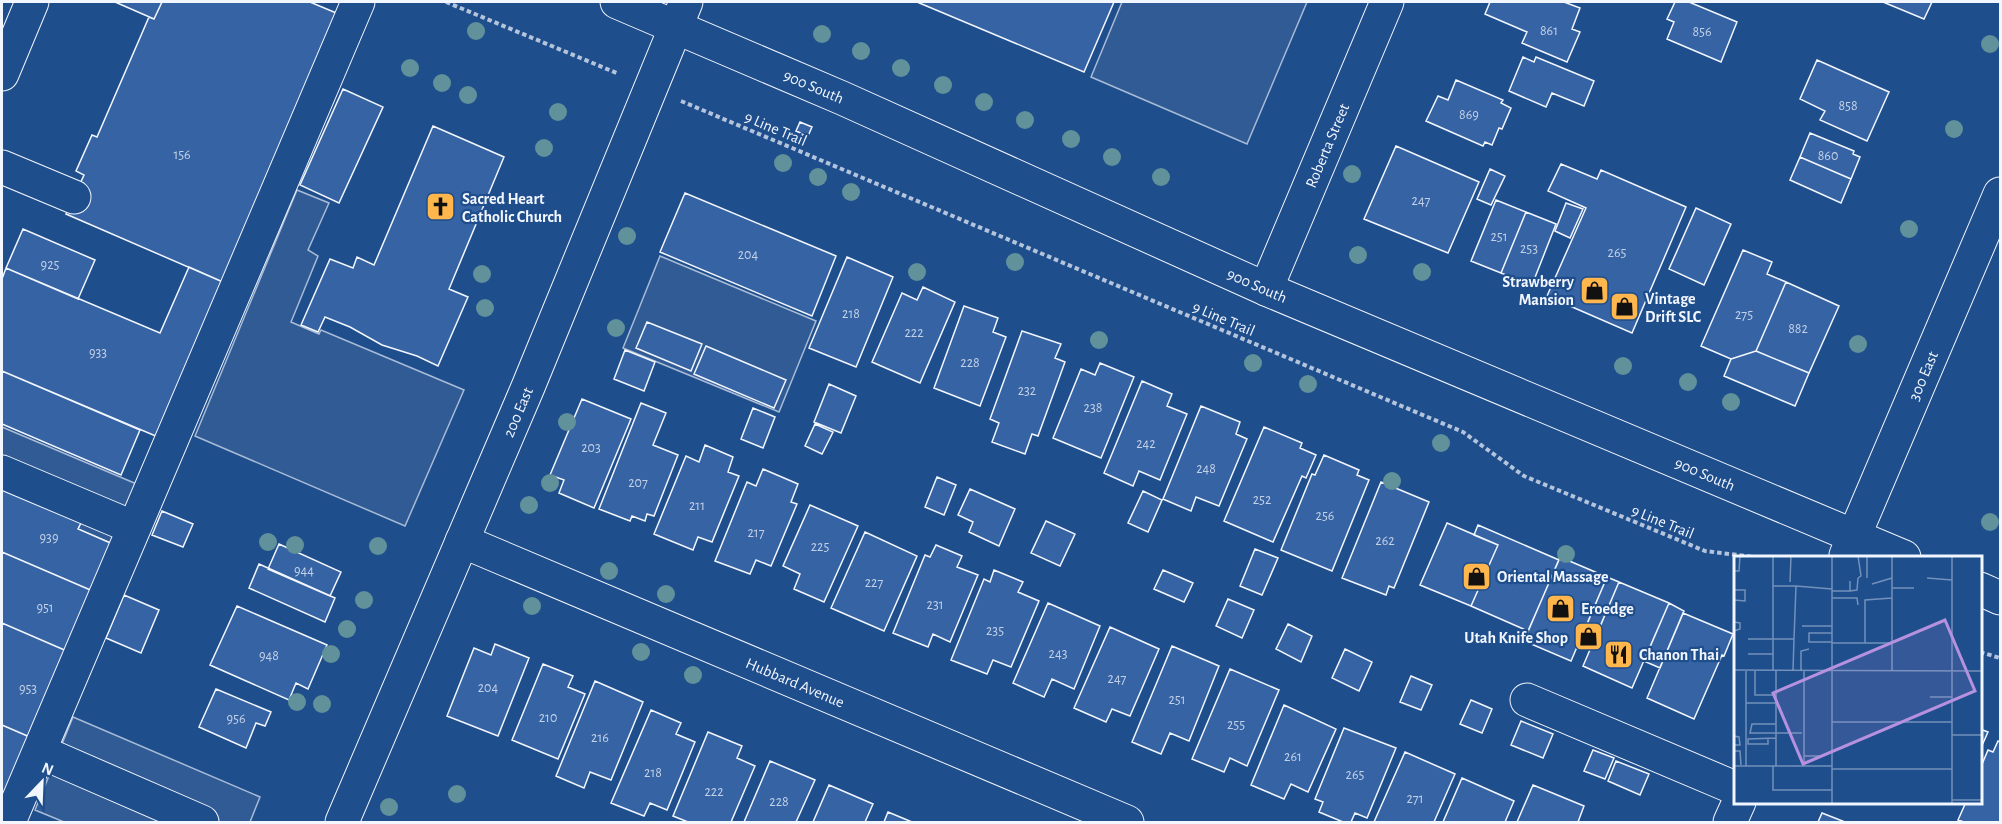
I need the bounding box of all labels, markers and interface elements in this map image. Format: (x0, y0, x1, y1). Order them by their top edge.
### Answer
house number: 861 (1540, 24, 1558, 38)
house number: 856 (1692, 25, 1712, 39)
street label: 900 South (781, 67, 846, 107)
house number: 858 (1838, 99, 1858, 113)
street label: Roberta Street (1303, 101, 1352, 190)
house number: 869 (1459, 108, 1479, 122)
street label: 9 Line Trail (742, 109, 809, 149)
house number: 156 (173, 148, 191, 162)
house number: 860 (1818, 149, 1838, 163)
church icon: Sacred Heart Catholic Church (425, 191, 457, 223)
place label: Sacred Heart Catholic Church (462, 191, 562, 225)
house number: 247 (1412, 194, 1431, 208)
house number: 251 (1490, 230, 1508, 244)
house number: 253 (1520, 242, 1538, 256)
house number: 265 (1608, 246, 1627, 260)
house number: 204 (738, 248, 759, 262)
house number: 925 (41, 258, 60, 272)
street label: 900 South (1224, 266, 1289, 306)
place label: Strawberry Mansion (1502, 274, 1575, 308)
shop icon: Strawberry Mansion (1579, 274, 1611, 306)
shop icon: Vintage Drift SLC (1608, 291, 1640, 323)
place label: Vintage Drift SLC (1645, 291, 1702, 325)
street label: 9 Line Trail (1190, 299, 1257, 339)
house number: 218 (842, 307, 860, 321)
house number: 275 (1735, 308, 1753, 322)
house number: 882 (1788, 322, 1808, 336)
house number: 222 (904, 326, 924, 340)
house number: 933 (89, 346, 107, 360)
street label: 300 East (1906, 349, 1941, 403)
house number: 228 (960, 356, 980, 370)
house number: 232 (1018, 384, 1036, 398)
street label: 200 East (501, 385, 536, 440)
house number: 238 (1084, 401, 1102, 415)
house number: 242 (1136, 437, 1156, 451)
house number: 203 (581, 441, 601, 455)
street label: 900 South (1672, 455, 1737, 494)
house number: 248 (1196, 462, 1216, 476)
house number: 207 (628, 476, 648, 490)
house number: 252 (1253, 493, 1271, 507)
house number: 211 (689, 499, 705, 513)
street label: 9 Line Trail (1629, 502, 1696, 542)
house number: 256 (1316, 509, 1334, 523)
house number: 217 (747, 526, 765, 540)
house number: 939 (40, 531, 58, 545)
house number: 262 (1375, 534, 1395, 548)
house number: 225 (811, 540, 829, 554)
inset map (1734, 556, 1981, 803)
shop icon: Oriental Massage (1460, 560, 1492, 592)
house number: 944 (294, 564, 314, 578)
place label: Oriental Massage (1497, 569, 1609, 585)
house number: 227 (865, 576, 883, 590)
shop icon: Eroedge (1544, 592, 1576, 624)
house number: 231 (927, 598, 943, 612)
house number: 951 (36, 601, 54, 615)
place label: Eroedge (1581, 601, 1634, 617)
shop icon: Utah Knife Shop (1573, 621, 1605, 653)
house number: 235 (986, 624, 1004, 638)
place label: Utah Knife Shop (1464, 630, 1568, 646)
restaurant icon: Chanon Thai (1602, 638, 1634, 670)
house number: 243 (1049, 647, 1068, 661)
place label: Chanon Thai (1639, 647, 1719, 663)
house number: 948 (259, 649, 279, 663)
street label: Hubbard Avenue (743, 655, 847, 711)
house number: 247 (1108, 672, 1127, 686)
house number: 204 (478, 681, 499, 695)
house number: 953 (19, 682, 37, 696)
house number: 251 (1168, 693, 1186, 707)
house number: 210 (539, 711, 557, 725)
house number: 956 (226, 712, 246, 726)
house number: 255 (1227, 718, 1245, 732)
house number: 216 (591, 731, 609, 745)
house number: 261 (1284, 750, 1302, 764)
north arrow (12, 752, 72, 812)
text: N (39, 760, 56, 779)
house number: 218 (644, 766, 662, 780)
house number: 265 (1346, 768, 1365, 782)
house number: 222 (704, 785, 724, 799)
house number: 271 (1406, 792, 1424, 806)
house number: 228 (769, 795, 789, 809)

